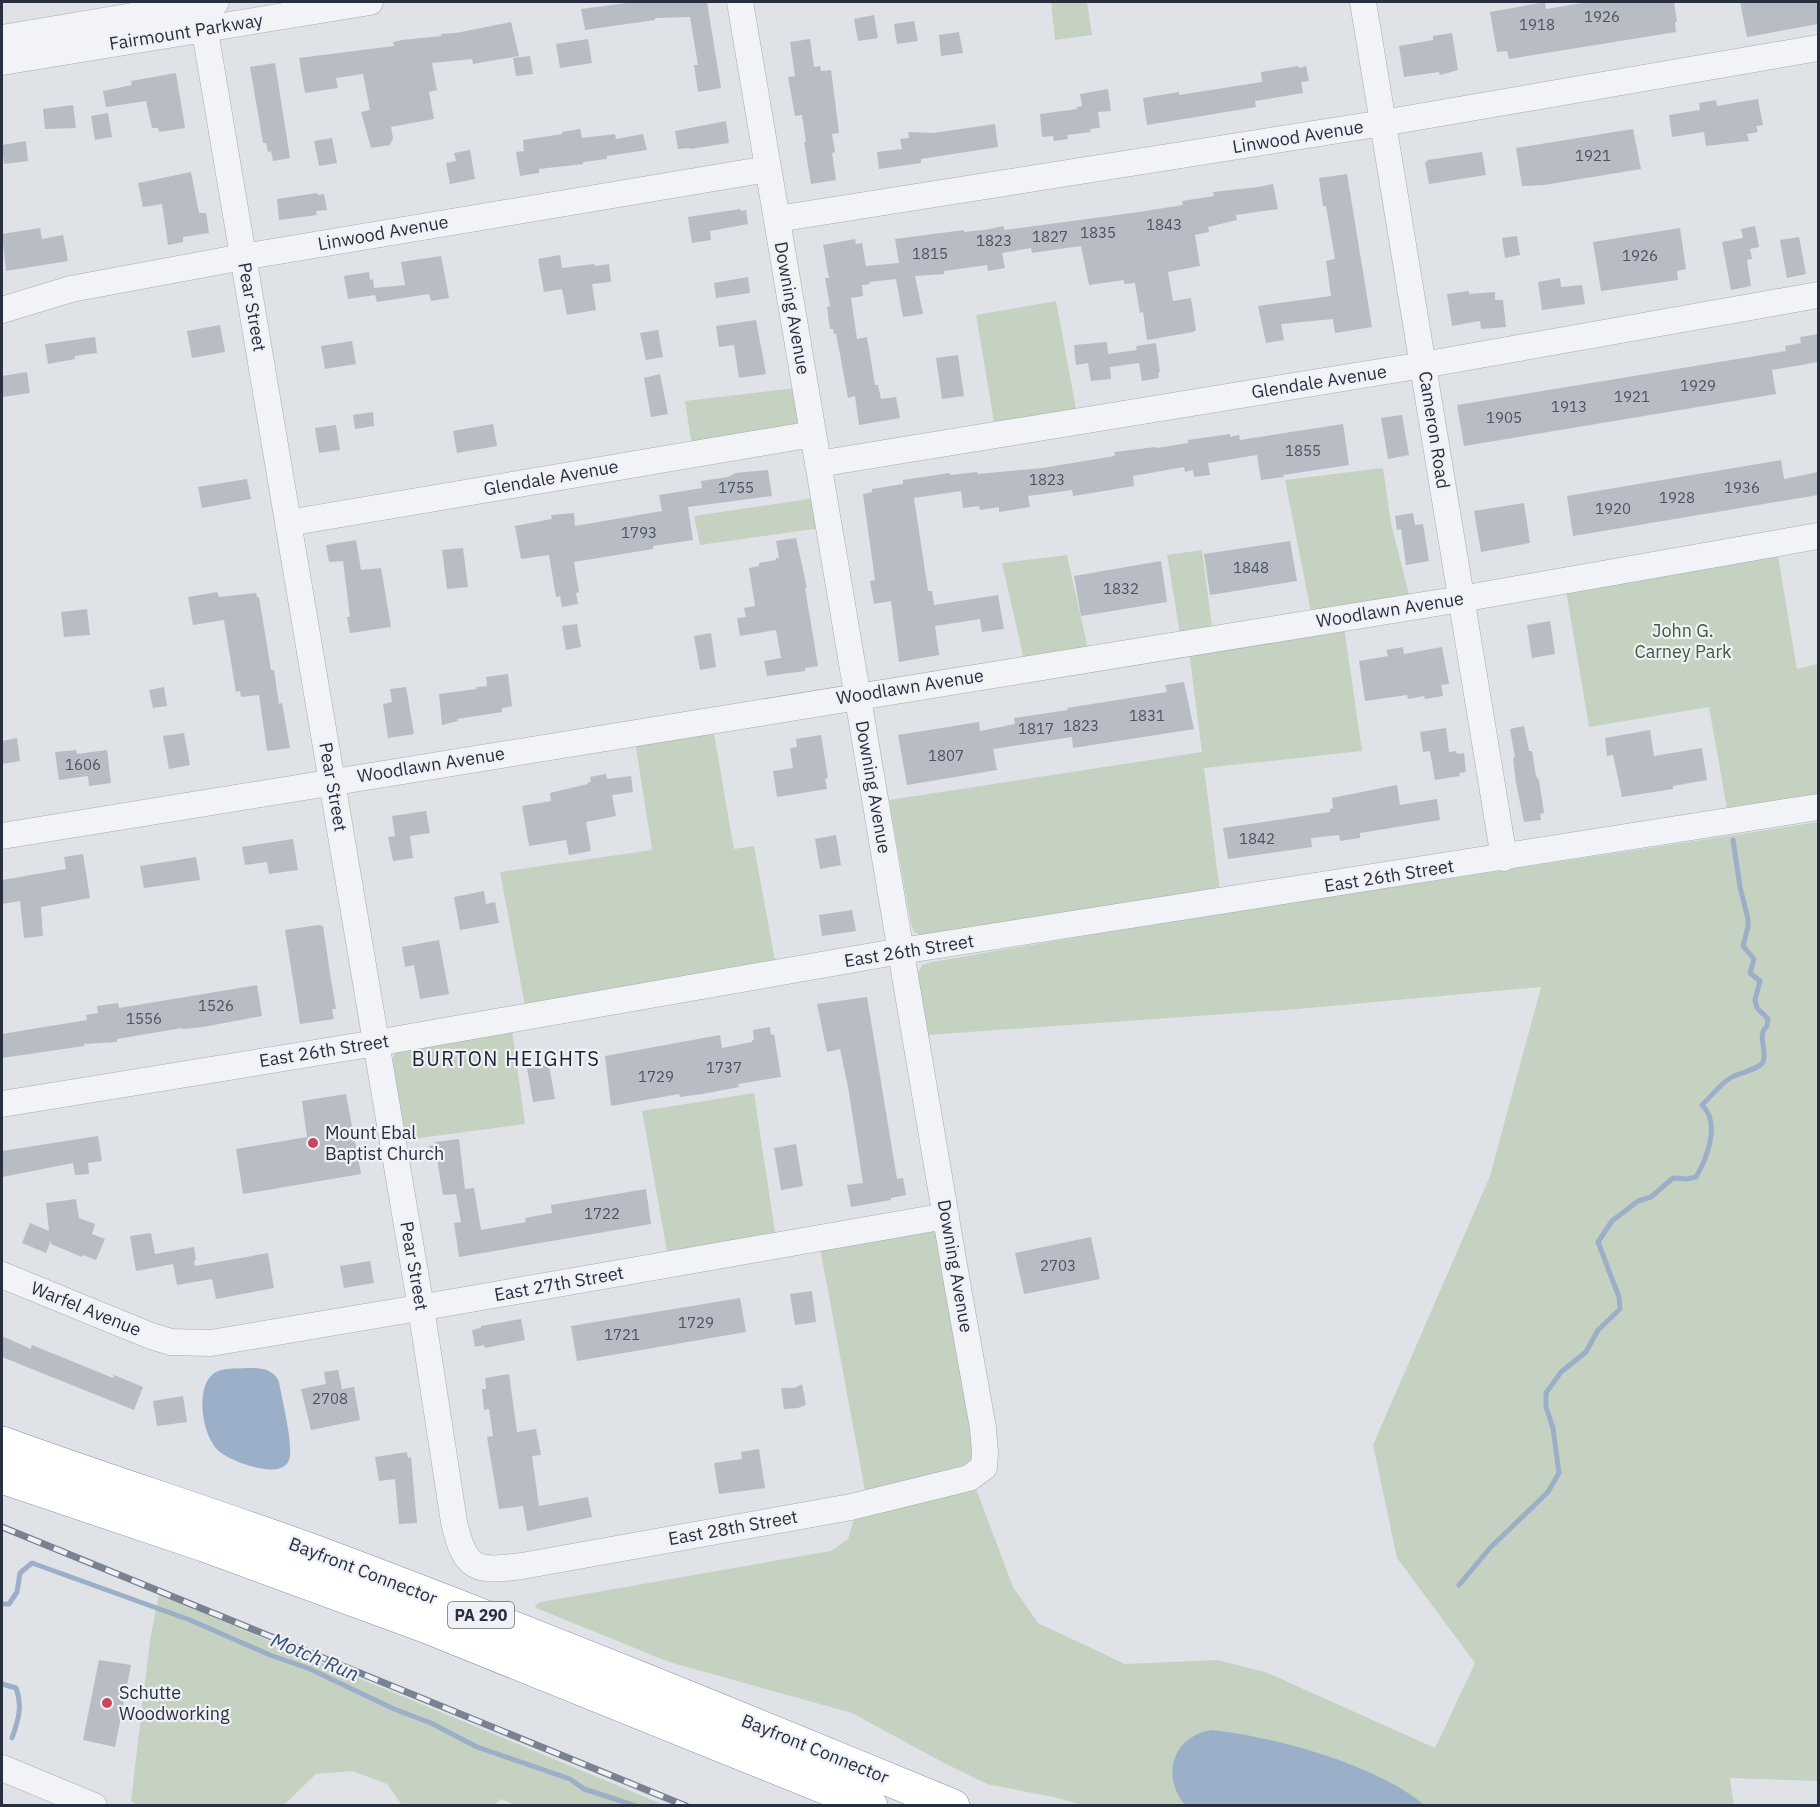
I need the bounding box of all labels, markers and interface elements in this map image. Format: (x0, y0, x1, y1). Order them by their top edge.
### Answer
house number: 1926 (1584, 7, 1620, 26)
street label: Fairmount Parkway (107, 8, 265, 55)
house number: 1918 (1519, 15, 1555, 34)
street label: Linwood Avenue (1231, 115, 1365, 158)
house number: 1921 (1575, 146, 1611, 165)
street label: Linwood Avenue (316, 210, 450, 255)
house number: 1843 (1146, 215, 1182, 234)
house number: 1835 (1080, 223, 1116, 242)
house number: 1827 (1032, 227, 1068, 246)
house number: 1823 (976, 231, 1012, 250)
street label: Downing Avenue (769, 240, 816, 376)
house number: 1815 (912, 244, 948, 263)
house number: 1926 (1622, 246, 1658, 265)
street label: Pear Street (233, 260, 272, 353)
street label: Glendale Avenue (1250, 359, 1388, 404)
street label: Cameron Road (1414, 369, 1455, 490)
house number: 1929 (1680, 376, 1716, 395)
house number: 1921 (1614, 387, 1650, 406)
house number: 1913 (1551, 397, 1587, 416)
house number: 1905 (1486, 408, 1522, 427)
house number: 1855 (1285, 441, 1321, 460)
street label: Glendale Avenue (482, 454, 620, 501)
house number: 1823 (1029, 470, 1065, 489)
house number: 1755 (718, 478, 754, 497)
house number: 1936 (1724, 478, 1760, 497)
house number: 1928 (1659, 488, 1695, 507)
house number: 1920 (1595, 499, 1631, 518)
house number: 1793 (621, 523, 657, 542)
house number: 1848 (1233, 558, 1269, 577)
house number: 1832 (1103, 579, 1139, 598)
street label: Woodlawn Avenue (1314, 586, 1466, 633)
park label: John G. Carney Park (1634, 619, 1732, 663)
street label: Woodlawn Avenue (834, 663, 986, 710)
house number: 1831 (1129, 706, 1165, 725)
house number: 1823 (1063, 716, 1099, 735)
street label: Downing Avenue (850, 719, 897, 855)
house number: 1817 (1018, 719, 1054, 738)
street label: Pear Street (314, 740, 353, 833)
street label: Woodlawn Avenue (355, 741, 507, 788)
house number: 1807 (928, 746, 964, 765)
house number: 1606 (65, 755, 101, 774)
house number: 1842 (1239, 829, 1275, 848)
street label: East 26th Street (1322, 854, 1455, 897)
street label: East 26th Street (842, 929, 975, 972)
house number: 1526 (198, 996, 234, 1015)
house number: 1556 (126, 1009, 162, 1028)
street label: East 26th Street (257, 1029, 390, 1072)
district label: BURTON HEIGHTS (412, 1045, 600, 1072)
house number: 1737 (706, 1058, 742, 1077)
house number: 1729 (638, 1067, 674, 1086)
place label: Mount Ebal Baptist Church (325, 1121, 444, 1165)
marker: Mount Ebal Baptist Church (306, 1136, 320, 1150)
street label: Downing Avenue (932, 1198, 979, 1334)
house number: 1722 (584, 1204, 620, 1223)
street label: Pear Street (395, 1219, 434, 1312)
house number: 2703 (1040, 1256, 1076, 1275)
street label: East 27th Street (492, 1261, 625, 1306)
street label: Warfel Avenue (28, 1276, 145, 1341)
house number: 1729 (678, 1313, 714, 1332)
house number: 1721 (604, 1325, 640, 1344)
house number: 2708 (312, 1389, 348, 1408)
street label: East 28th Street (666, 1505, 799, 1550)
street label: Bayfront Connector (286, 1532, 441, 1610)
road number: PA 290 (448, 1602, 514, 1628)
water label: Motch Run (267, 1626, 363, 1687)
place label: Schutte Woodworking (119, 1681, 230, 1725)
marker: Schutte Woodworking (100, 1696, 114, 1710)
street label: Bayfront Connector (738, 1708, 893, 1789)

